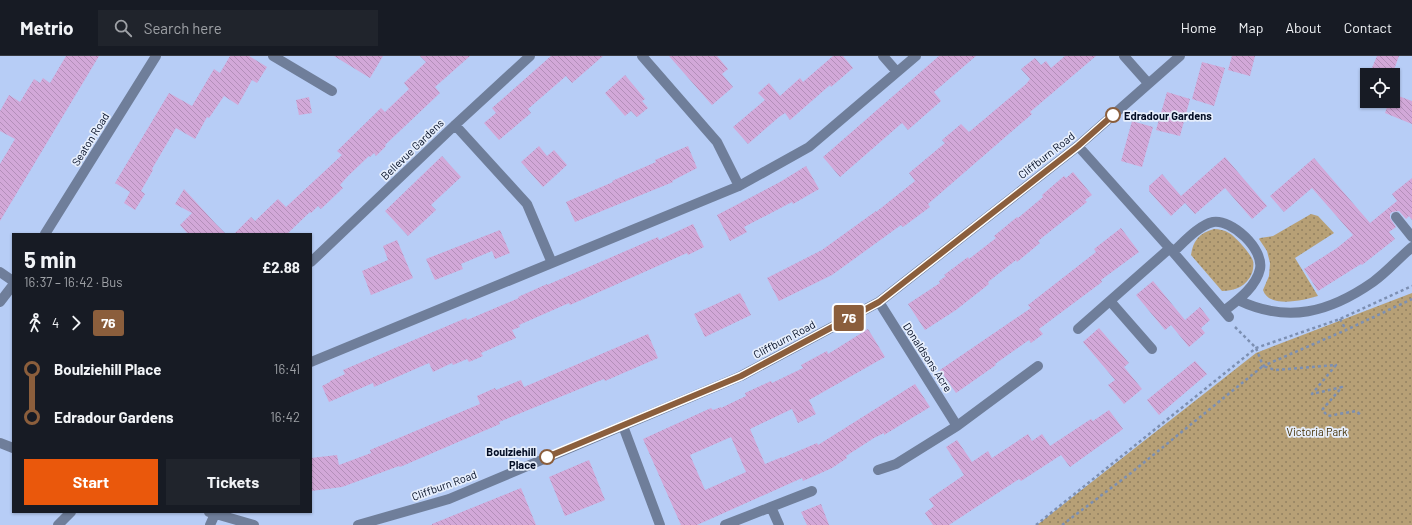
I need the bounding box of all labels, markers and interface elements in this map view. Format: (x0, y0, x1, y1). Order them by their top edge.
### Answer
search box (98, 10, 378, 46)
text: Metrio (20, 16, 74, 39)
icon: search (112, 17, 134, 39)
text: Search here (144, 19, 222, 37)
text: Home (1181, 19, 1217, 36)
text: Map (1239, 19, 1263, 36)
text: About (1285, 19, 1322, 36)
text: Contact (1344, 19, 1392, 36)
map controls (1360, 68, 1400, 108)
button: locate (1360, 68, 1400, 108)
marker: Edradour Gardens (1105, 107, 1121, 123)
place label: Edradour Gardens (1124, 109, 1212, 122)
street label: Seaton Road (69, 110, 111, 168)
street label: Bellevue Gardens (378, 116, 446, 182)
street label: Cliffburn Road (1015, 129, 1077, 181)
text: 5 min (24, 246, 76, 272)
text: £2.88 (262, 258, 300, 276)
text: 16:37 – 16:42 · Bus (24, 274, 122, 290)
line badge: 76 (831, 305, 867, 331)
text: 76 (842, 309, 856, 326)
icon: walk (24, 312, 46, 334)
icon: forward (65, 312, 87, 334)
text: 76 (101, 314, 116, 331)
text: 4 (52, 315, 59, 331)
street label: Cliffburn Road (751, 317, 817, 361)
street label: Donaldsons Acre (901, 320, 955, 394)
text: Boulziehill Place (54, 360, 161, 378)
text: 16:41 (274, 361, 300, 377)
text: Edradour Gardens (54, 408, 174, 426)
text: 16:42 (270, 409, 300, 425)
park label: Victoria Park (1286, 425, 1348, 438)
place label: Boulziehill Place (486, 445, 536, 471)
marker: Boulziehill Place (539, 449, 555, 465)
button: Start (24, 459, 158, 505)
button: Tickets (166, 459, 300, 505)
street label: Cliffburn Road (410, 467, 478, 503)

